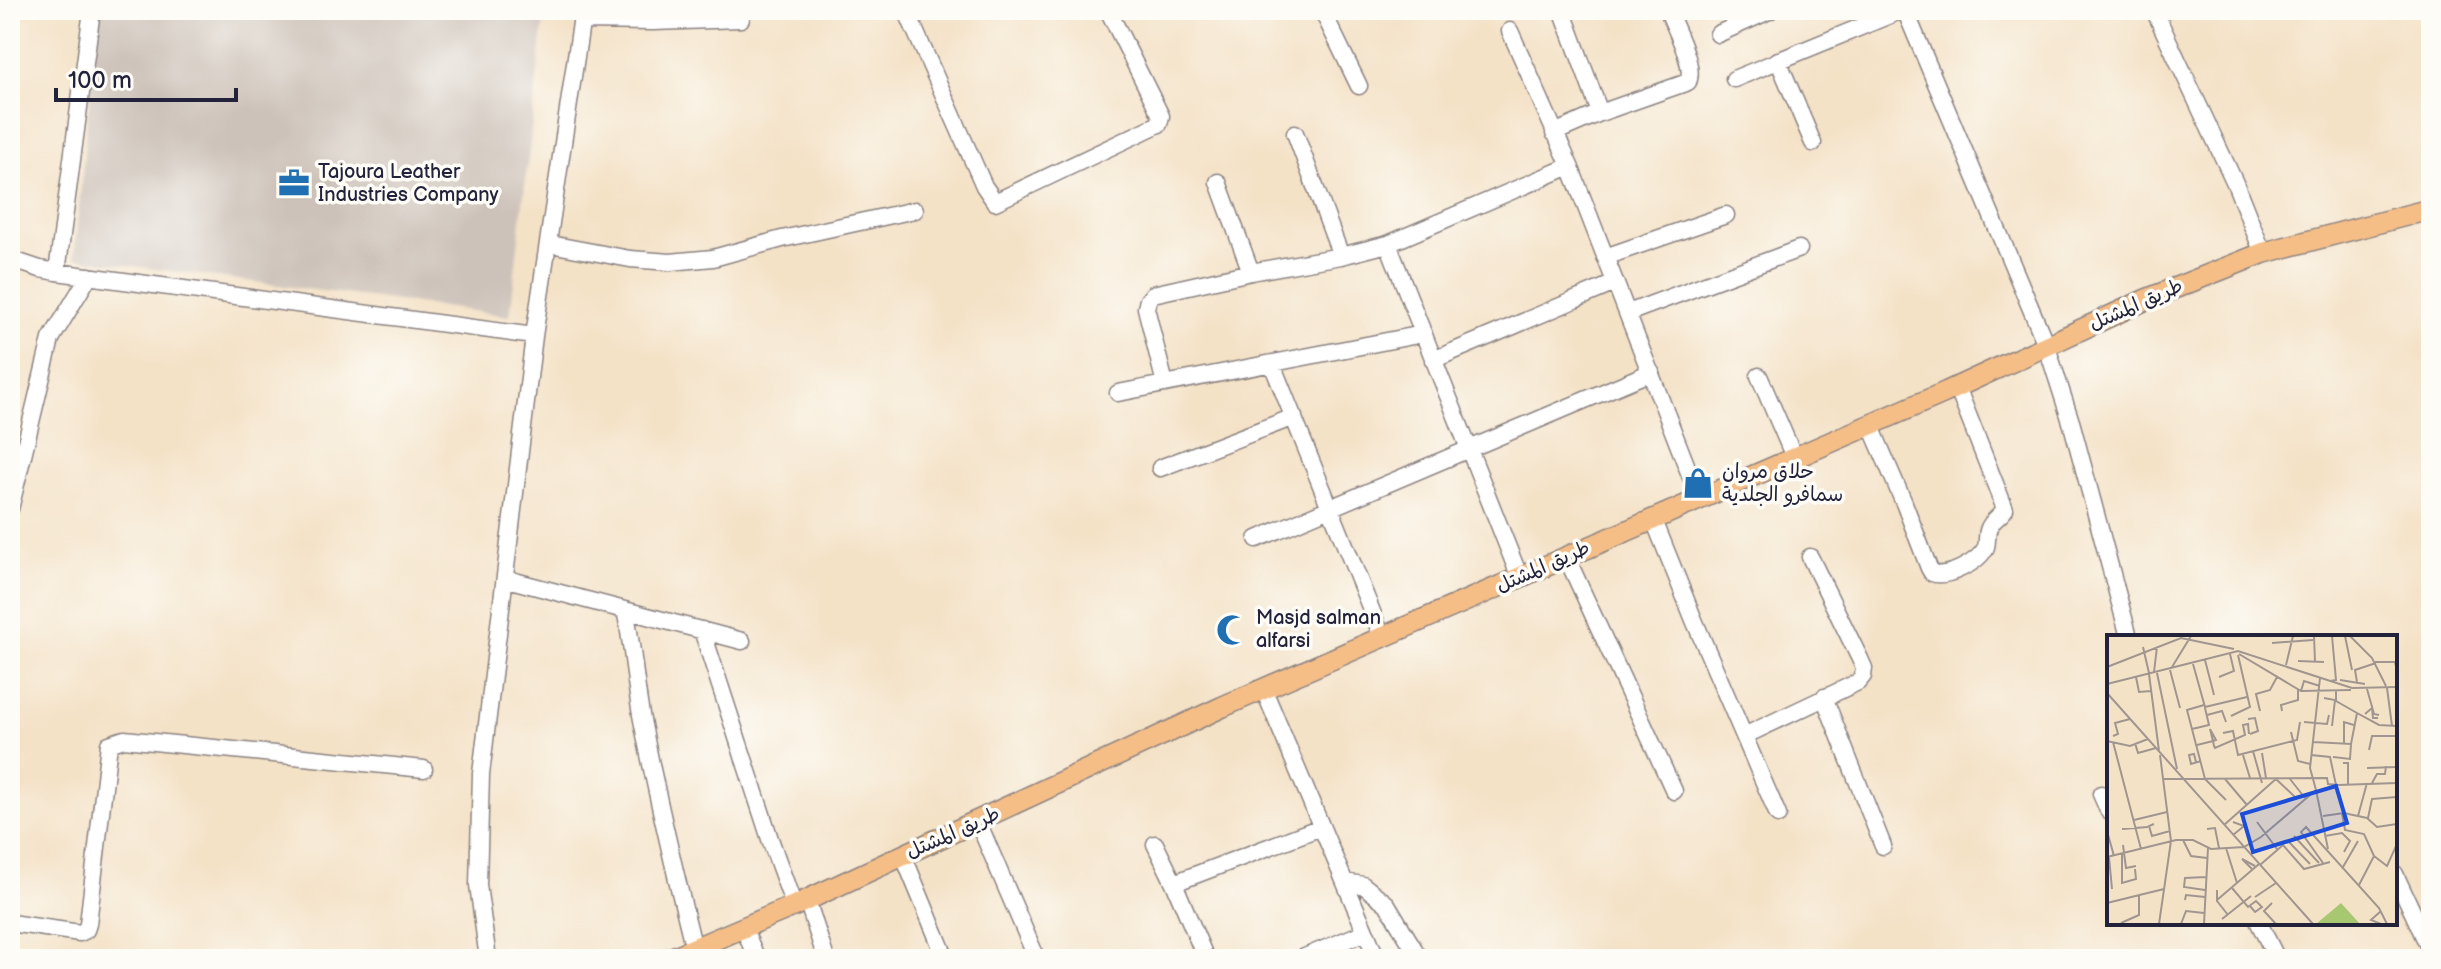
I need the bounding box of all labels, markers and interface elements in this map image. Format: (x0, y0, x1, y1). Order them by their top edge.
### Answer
scale bar (56, 52, 236, 102)
text: 100 m (68, 66, 132, 95)
place label: Tajoura Leather Industries Company (318, 160, 499, 207)
office icon: Tajoura Leather Industries Company (277, 166, 311, 200)
street label: طريق المشتل (2086, 274, 2186, 336)
place label: حلاق مروان سمافرو الجلدية (1722, 460, 1843, 507)
shop icon: حلاق مروان سمافرو الجلدية (1681, 466, 1715, 500)
street label: طريق المشتل (1493, 536, 1593, 598)
place label: Masjd salman alfarsi (1256, 606, 1381, 653)
mosque icon: Masjd salman alfarsi (1215, 613, 1249, 647)
inset map (2107, 635, 2397, 925)
street label: طريق المشتل (903, 802, 1003, 864)

